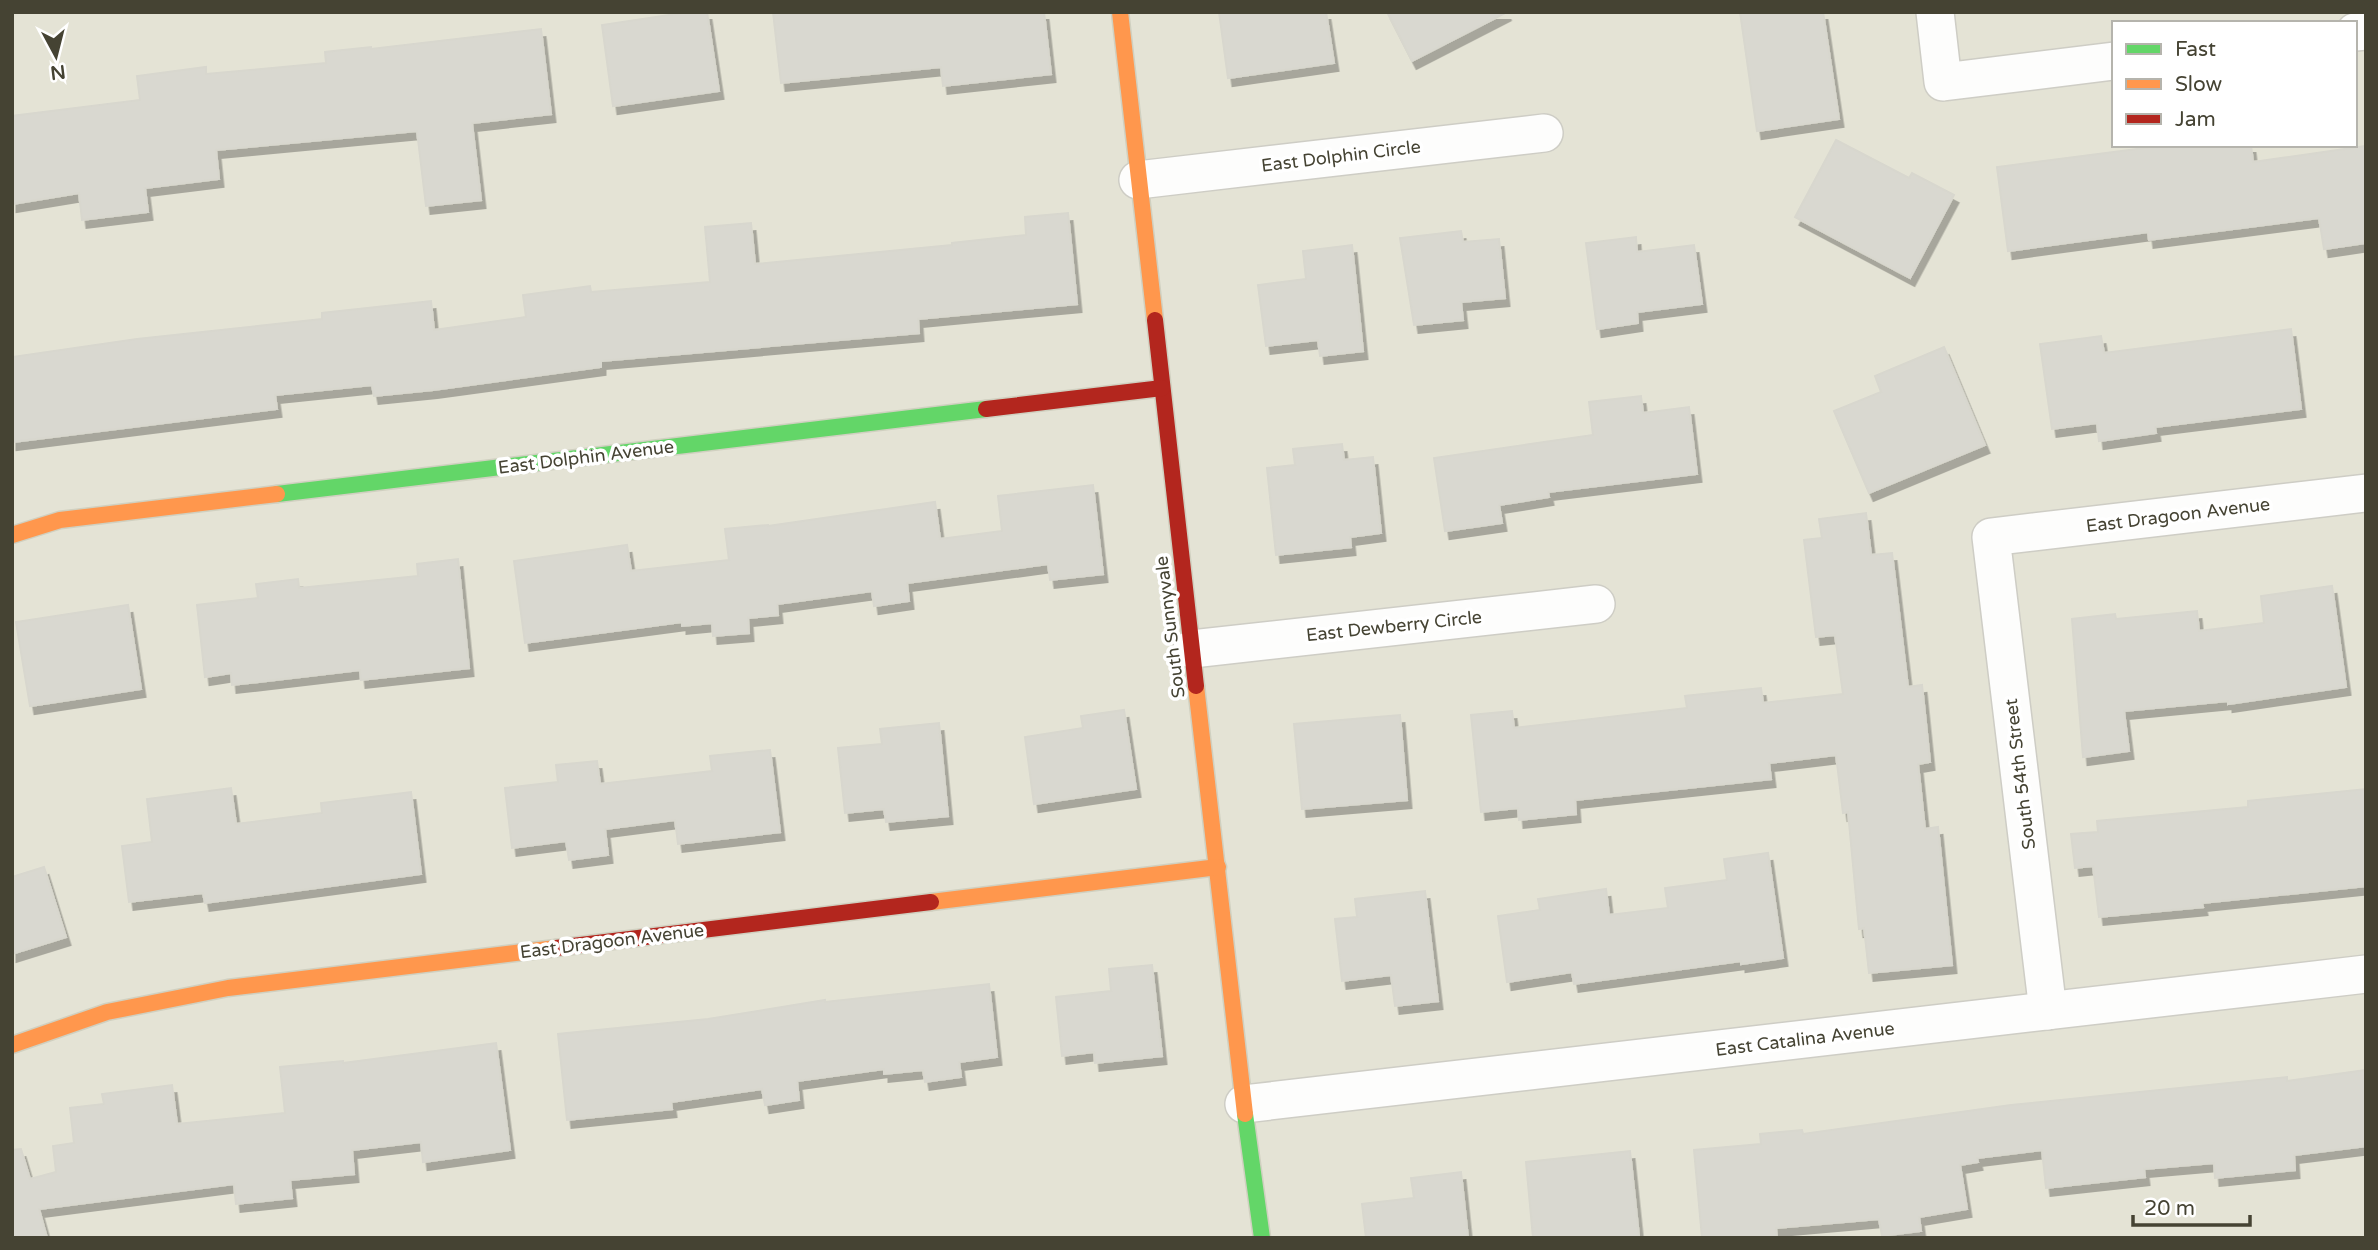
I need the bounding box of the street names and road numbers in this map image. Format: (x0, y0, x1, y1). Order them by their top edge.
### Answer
street label: East Dolphin Circle (1260, 135, 1422, 177)
street label: East Dolphin Avenue (497, 435, 675, 479)
street label: East Dragoon Avenue (2085, 493, 2271, 537)
street label: South Sunnyvale (1150, 555, 1190, 699)
street label: East Dewberry Circle (1305, 606, 1483, 646)
street label: South 54th Street (2000, 697, 2040, 851)
street label: East Dragoon Avenue (519, 919, 705, 963)
street label: East Catalina Avenue (1714, 1017, 1896, 1061)

